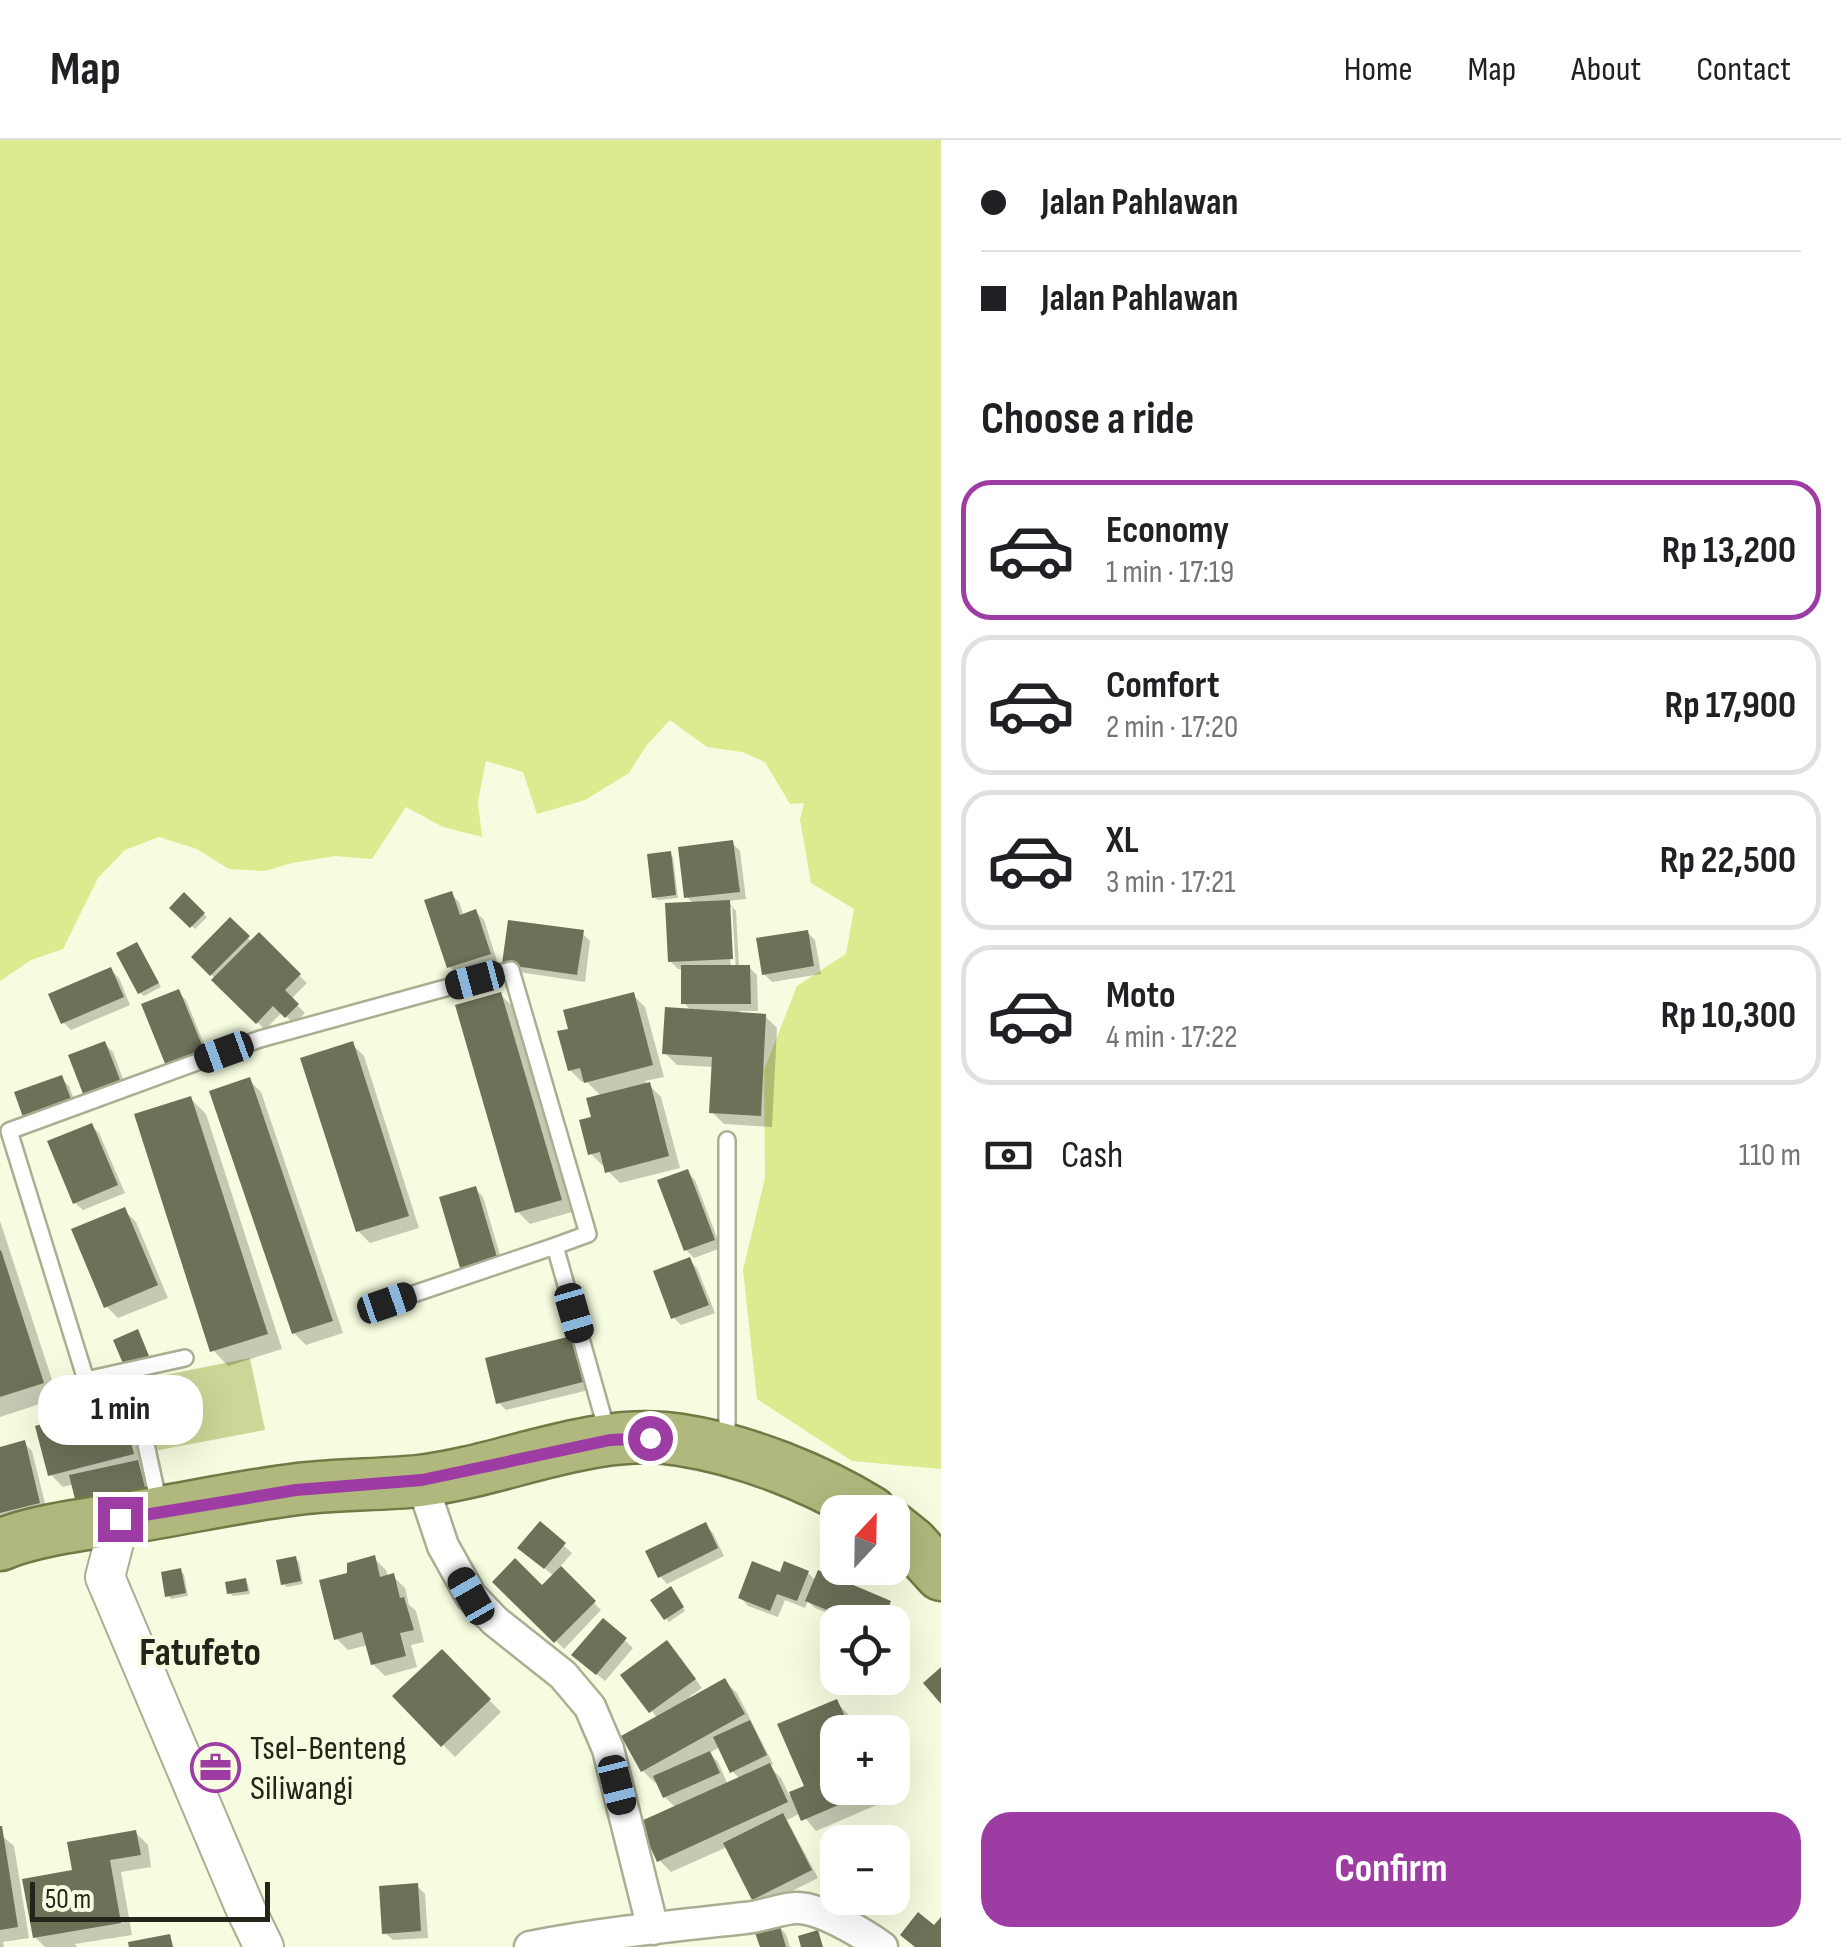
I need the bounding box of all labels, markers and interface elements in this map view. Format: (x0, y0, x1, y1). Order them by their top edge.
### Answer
text: Map (50, 41, 121, 98)
text: Home (1344, 48, 1413, 91)
text: Map (1468, 48, 1516, 91)
text: About (1571, 48, 1641, 91)
text: Contact (1696, 48, 1791, 91)
text: Jalan Pahlawan (1041, 180, 1238, 225)
text: Jalan Pahlawan (1041, 276, 1238, 321)
text: Choose a ride (981, 392, 1194, 447)
icon: car (986, 505, 1076, 595)
text: Economy (1106, 508, 1229, 553)
text: Rp 13,200 (1662, 528, 1796, 573)
text: 1 min · 17:19 (1106, 553, 1234, 592)
icon: car (986, 660, 1076, 750)
text: Comfort (1106, 663, 1220, 708)
text: Rp 17,900 (1665, 683, 1796, 728)
text: 2 min · 17:20 (1106, 708, 1238, 747)
icon: car (986, 815, 1076, 905)
text: XL (1106, 818, 1139, 863)
text: Rp 22,500 (1660, 838, 1796, 883)
text: 3 min · 17:21 (1106, 863, 1235, 902)
car (442, 958, 508, 1002)
icon: car (986, 970, 1076, 1060)
text: Moto (1106, 973, 1176, 1018)
text: Rp 10,300 (1661, 993, 1796, 1038)
text: 4 min · 17:22 (1106, 1018, 1237, 1057)
car (191, 1028, 257, 1076)
icon: cash (981, 1128, 1036, 1183)
text: Cash (1061, 1133, 1123, 1178)
text: 110 m (1739, 1136, 1801, 1175)
car (354, 1279, 420, 1327)
car (551, 1280, 597, 1346)
callout: 1 min (38, 1374, 202, 1444)
text: 1 min (91, 1390, 150, 1429)
route start (628, 1416, 673, 1461)
north arrow (820, 1495, 910, 1585)
map controls (820, 1495, 910, 1915)
route end (98, 1497, 143, 1542)
car (443, 1563, 499, 1629)
button: locate (820, 1605, 910, 1695)
district label: Fatufeto (139, 1629, 261, 1677)
button: + (820, 1715, 910, 1805)
place label: Tsel-Benteng Siliwangi (250, 1727, 406, 1810)
office icon: Tsel-Benteng Siliwangi (189, 1742, 241, 1794)
car (595, 1752, 639, 1818)
button: Confirm (981, 1812, 1801, 1927)
button: − (820, 1825, 910, 1915)
scale bar (30, 1877, 270, 1922)
text: 50 m (45, 1883, 91, 1916)

